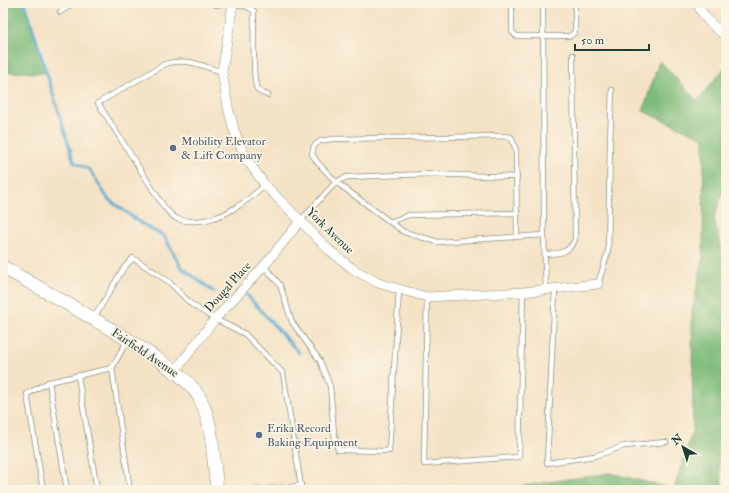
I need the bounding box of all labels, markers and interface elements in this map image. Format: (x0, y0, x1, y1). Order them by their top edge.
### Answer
scale bar (575, 26, 649, 52)
text: 50 m (581, 33, 605, 48)
place label: Mobility Elevator & Lift Company (181, 134, 266, 163)
marker: Mobility Elevator & Lift Company (168, 143, 178, 153)
street label: York Avenue (303, 205, 357, 257)
street label: Dougal Place (201, 259, 255, 315)
street label: Fairfield Avenue (109, 325, 181, 381)
place label: Erika Record Baking Equipment (267, 421, 358, 450)
north arrow (663, 427, 703, 467)
marker: Erika Record Baking Equipment (254, 430, 264, 440)
text: N (668, 431, 686, 448)

